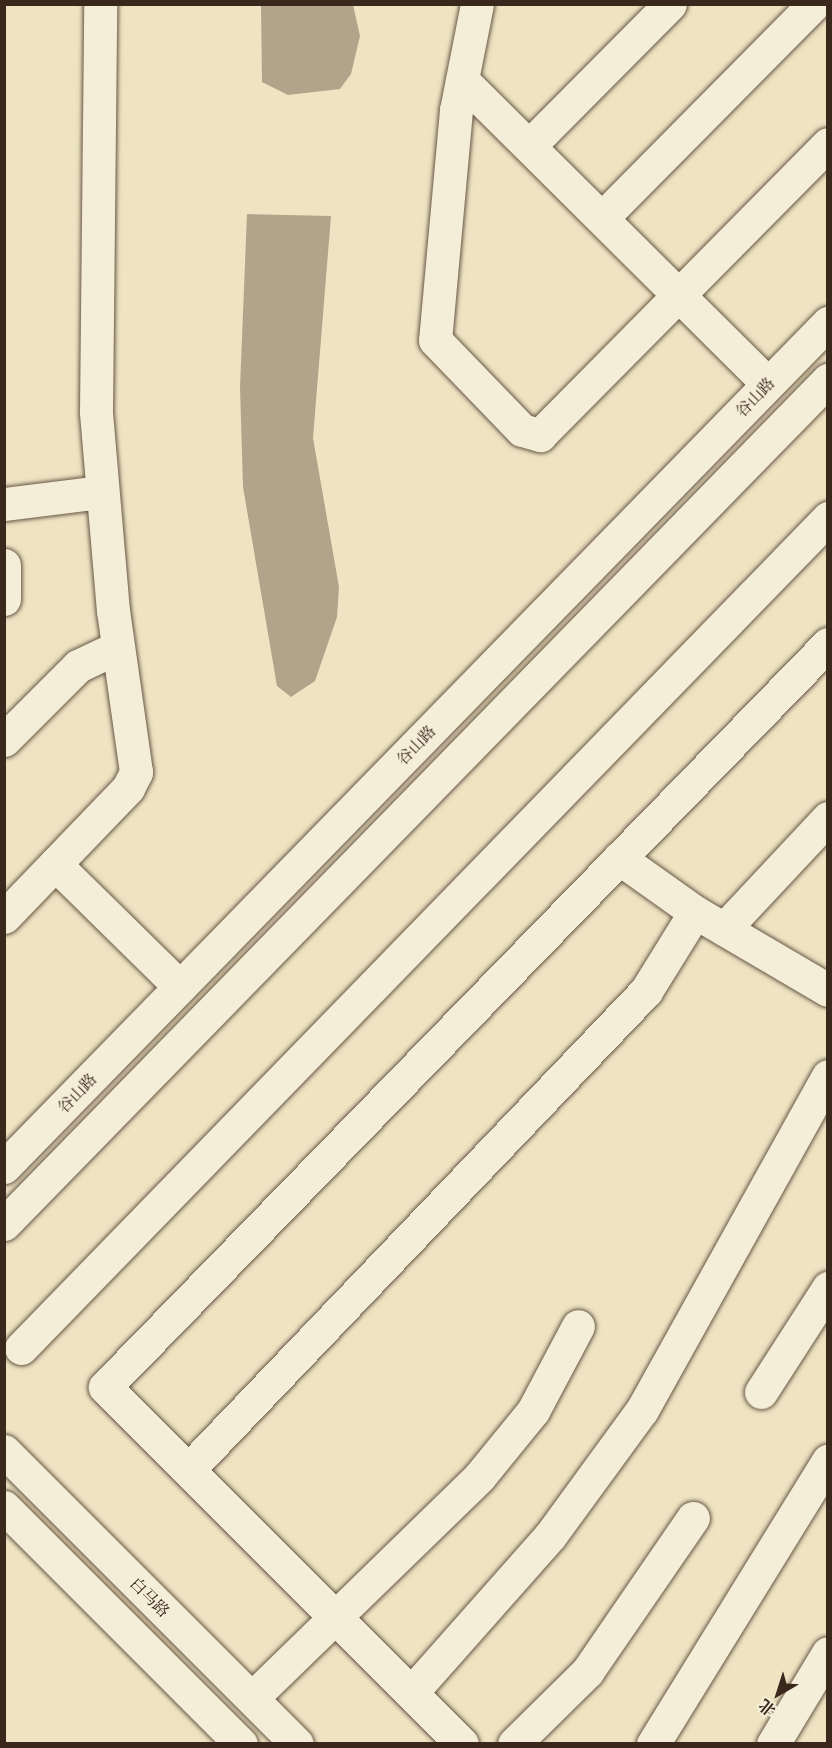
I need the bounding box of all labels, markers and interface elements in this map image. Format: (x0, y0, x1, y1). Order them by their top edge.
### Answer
street label: 谷山路 (731, 373, 779, 421)
street label: 谷山路 (392, 721, 440, 769)
street label: 谷山路 (53, 1069, 101, 1117)
street label: 白马路 (126, 1573, 174, 1621)
north arrow (748, 1664, 808, 1724)
text: 北 (754, 1695, 779, 1721)

